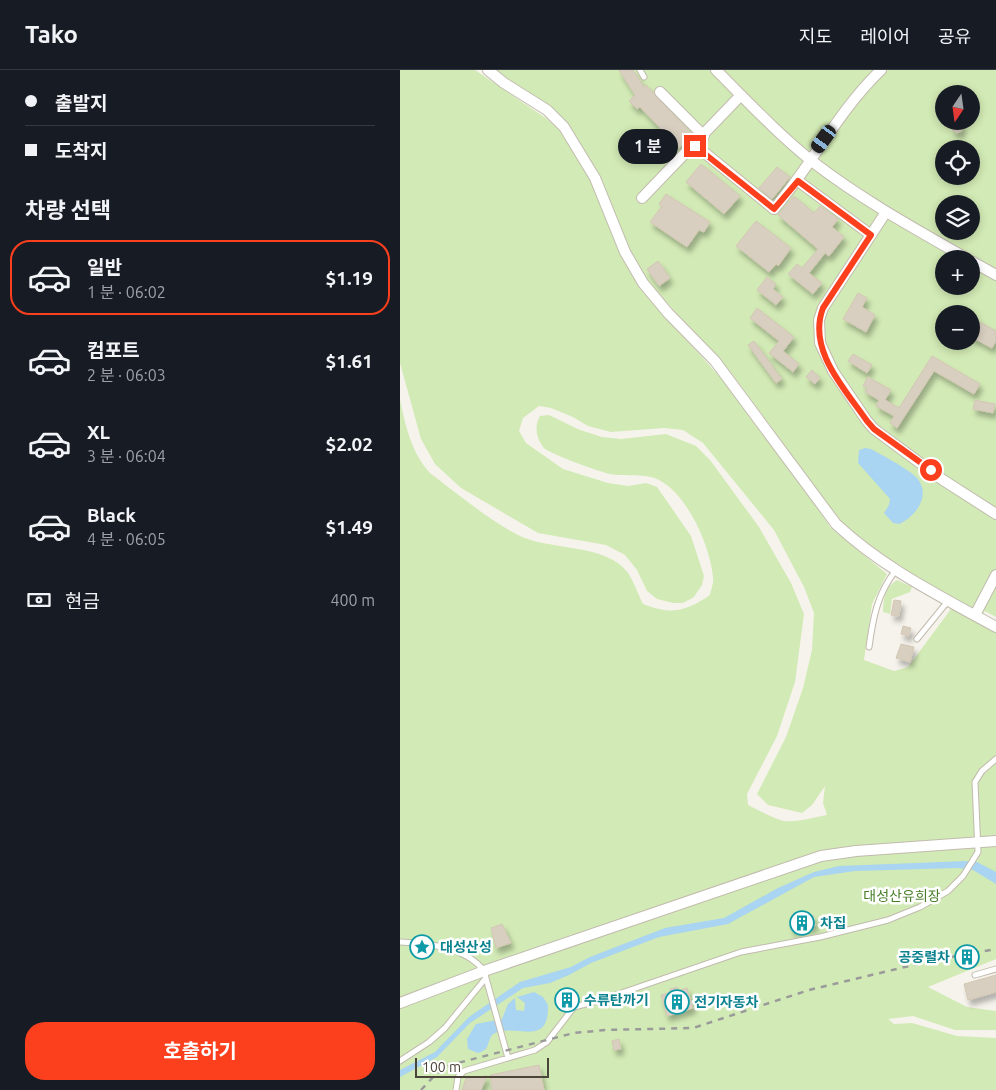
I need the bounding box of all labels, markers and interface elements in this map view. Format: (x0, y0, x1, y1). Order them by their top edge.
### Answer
text: Tako (25, 21, 78, 48)
text: 지도 (799, 26, 832, 46)
text: 레이어 (860, 26, 910, 46)
text: 공유 (938, 26, 971, 46)
north arrow (935, 85, 980, 130)
map controls (935, 85, 980, 350)
text: 출발지 (55, 92, 107, 114)
car (809, 122, 838, 156)
callout: 1 분 (618, 128, 678, 164)
route end (684, 135, 706, 157)
text: 1 분 (634, 137, 662, 155)
text: 도착지 (55, 140, 107, 162)
button: locate (935, 140, 980, 185)
button: layers (935, 195, 980, 240)
text: 차량 선택 (25, 197, 111, 222)
button: + (935, 250, 980, 295)
icon: car (27, 255, 72, 300)
text: 일반 (87, 256, 122, 278)
text: $1.19 (325, 267, 373, 289)
text: 1 분 · 06:02 (87, 283, 166, 301)
button: − (935, 305, 980, 350)
icon: car (27, 338, 72, 383)
text: 컴포트 (87, 339, 139, 361)
text: $1.61 (325, 350, 373, 372)
text: 2 분 · 06:03 (87, 366, 166, 384)
icon: car (27, 421, 72, 466)
text: XL (87, 421, 110, 443)
text: $2.02 (325, 433, 373, 455)
text: 3 분 · 06:04 (87, 447, 166, 465)
route start (920, 459, 942, 481)
icon: car (27, 504, 72, 549)
text: Black (87, 504, 136, 526)
text: $1.49 (325, 516, 373, 538)
text: 4 분 · 06:05 (87, 530, 166, 548)
icon: cash (25, 586, 53, 614)
text: 현금 (65, 590, 100, 612)
text: 400 m (330, 591, 375, 609)
park label: 대성산유희장 (863, 888, 941, 904)
building icon: 차집 (789, 910, 815, 936)
place label: 차집 (820, 915, 846, 931)
place icon: 대성산성 (409, 934, 435, 960)
place label: 대성산성 (440, 939, 492, 955)
building icon: 공중렬차 (954, 944, 980, 970)
place label: 공중렬차 (898, 949, 950, 965)
building icon: 수류탄까기 (554, 987, 580, 1013)
building icon: 전기자동차 (664, 989, 690, 1015)
place label: 수류탄까기 (584, 992, 648, 1008)
place label: 전기자동차 (694, 994, 759, 1010)
button: 호출하기 (25, 1022, 375, 1080)
scale bar (415, 1055, 549, 1078)
text: 100 m (422, 1059, 461, 1075)

